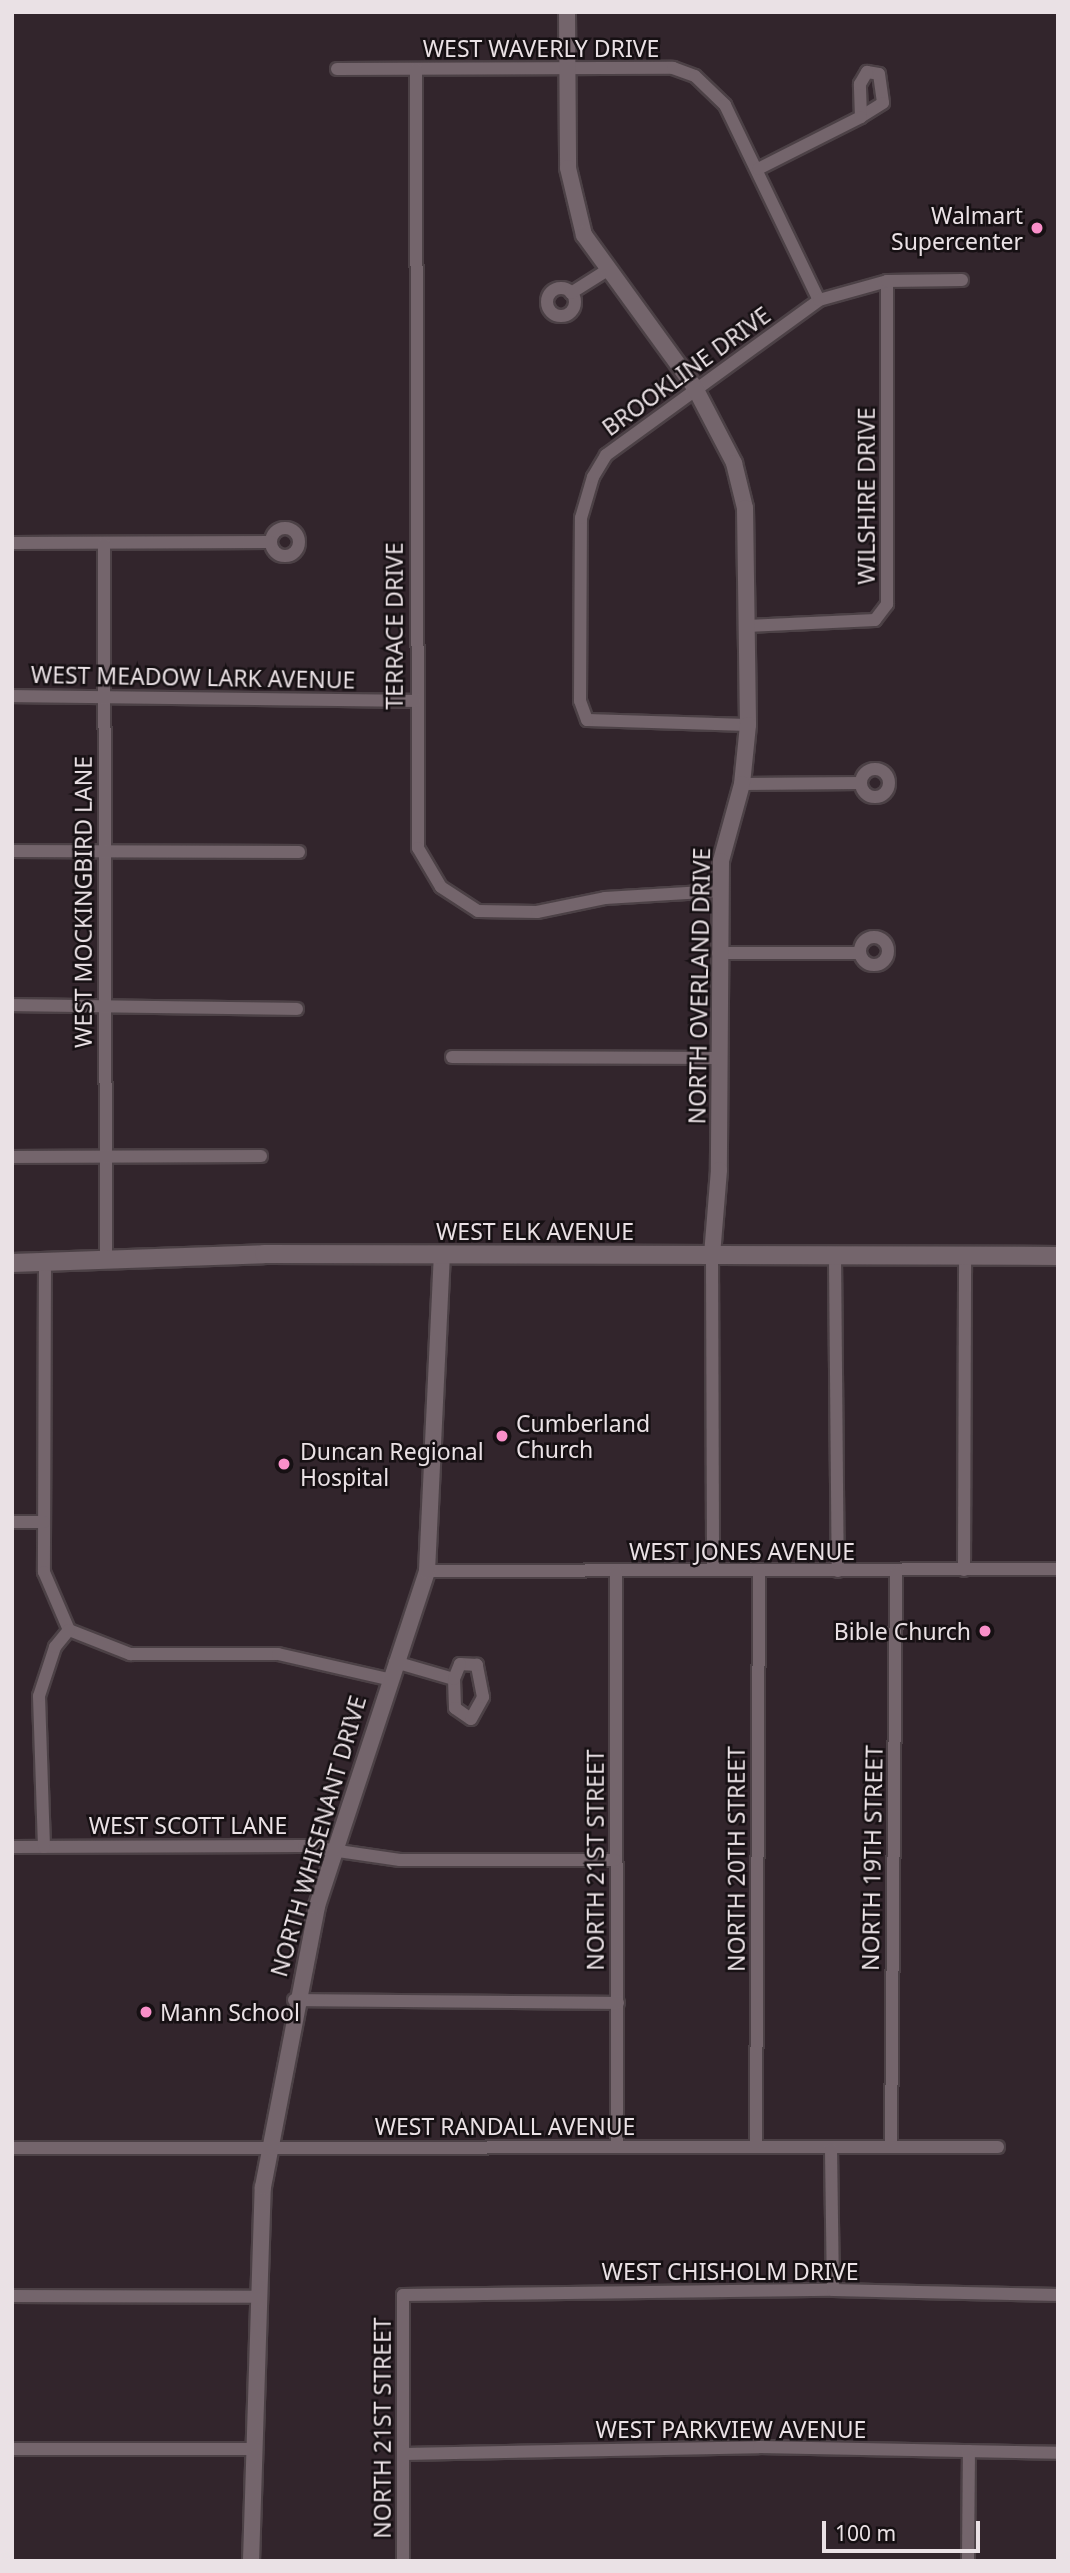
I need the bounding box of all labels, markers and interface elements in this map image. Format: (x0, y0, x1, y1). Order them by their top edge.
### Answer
street label: WEST WAVERLY DRIVE (423, 34, 659, 62)
place label: Walmart Supercenter (891, 201, 1023, 255)
marker: Walmart Supercenter (1029, 220, 1045, 236)
street label: BROOKLINE DRIVE (597, 301, 775, 441)
street label: WILSHIRE DRIVE (852, 407, 880, 585)
street label: TERRACE DRIVE (380, 542, 408, 710)
street label: WEST MEADOW LARK AVENUE (31, 660, 355, 694)
street label: WEST MOCKINGBIRD LANE (69, 756, 97, 1048)
street label: NORTH OVERLAND DRIVE (683, 847, 715, 1125)
street label: WEST ELK AVENUE (436, 1217, 634, 1245)
place label: Cumberland Church (516, 1409, 650, 1463)
marker: Cumberland Church (494, 1428, 510, 1444)
place label: Duncan Regional Hospital (300, 1437, 484, 1491)
marker: Duncan Regional Hospital (274, 1454, 294, 1474)
street label: WEST JONES AVENUE (629, 1537, 855, 1565)
place label: Bible Church (834, 1617, 971, 1645)
marker: Bible Church (977, 1623, 993, 1639)
street label: NORTH WHISENANT DRIVE (265, 1692, 371, 1980)
street label: NORTH 19TH STREET (856, 1745, 888, 1971)
street label: NORTH 20TH STREET (722, 1746, 750, 1972)
street label: NORTH 21ST STREET (581, 1749, 609, 1971)
street label: WEST SCOTT LANE (89, 1811, 287, 1839)
place label: Mann School (160, 1998, 300, 2026)
marker: Mann School (138, 2004, 154, 2020)
street label: WEST RANDALL AVENUE (375, 2112, 635, 2140)
street label: WEST CHISHOLM DRIVE (602, 2257, 858, 2285)
street label: NORTH 21ST STREET (368, 2317, 396, 2539)
street label: WEST PARKVIEW AVENUE (596, 2415, 866, 2443)
scale bar (825, 2506, 982, 2550)
text: 100 m (835, 2519, 896, 2547)

